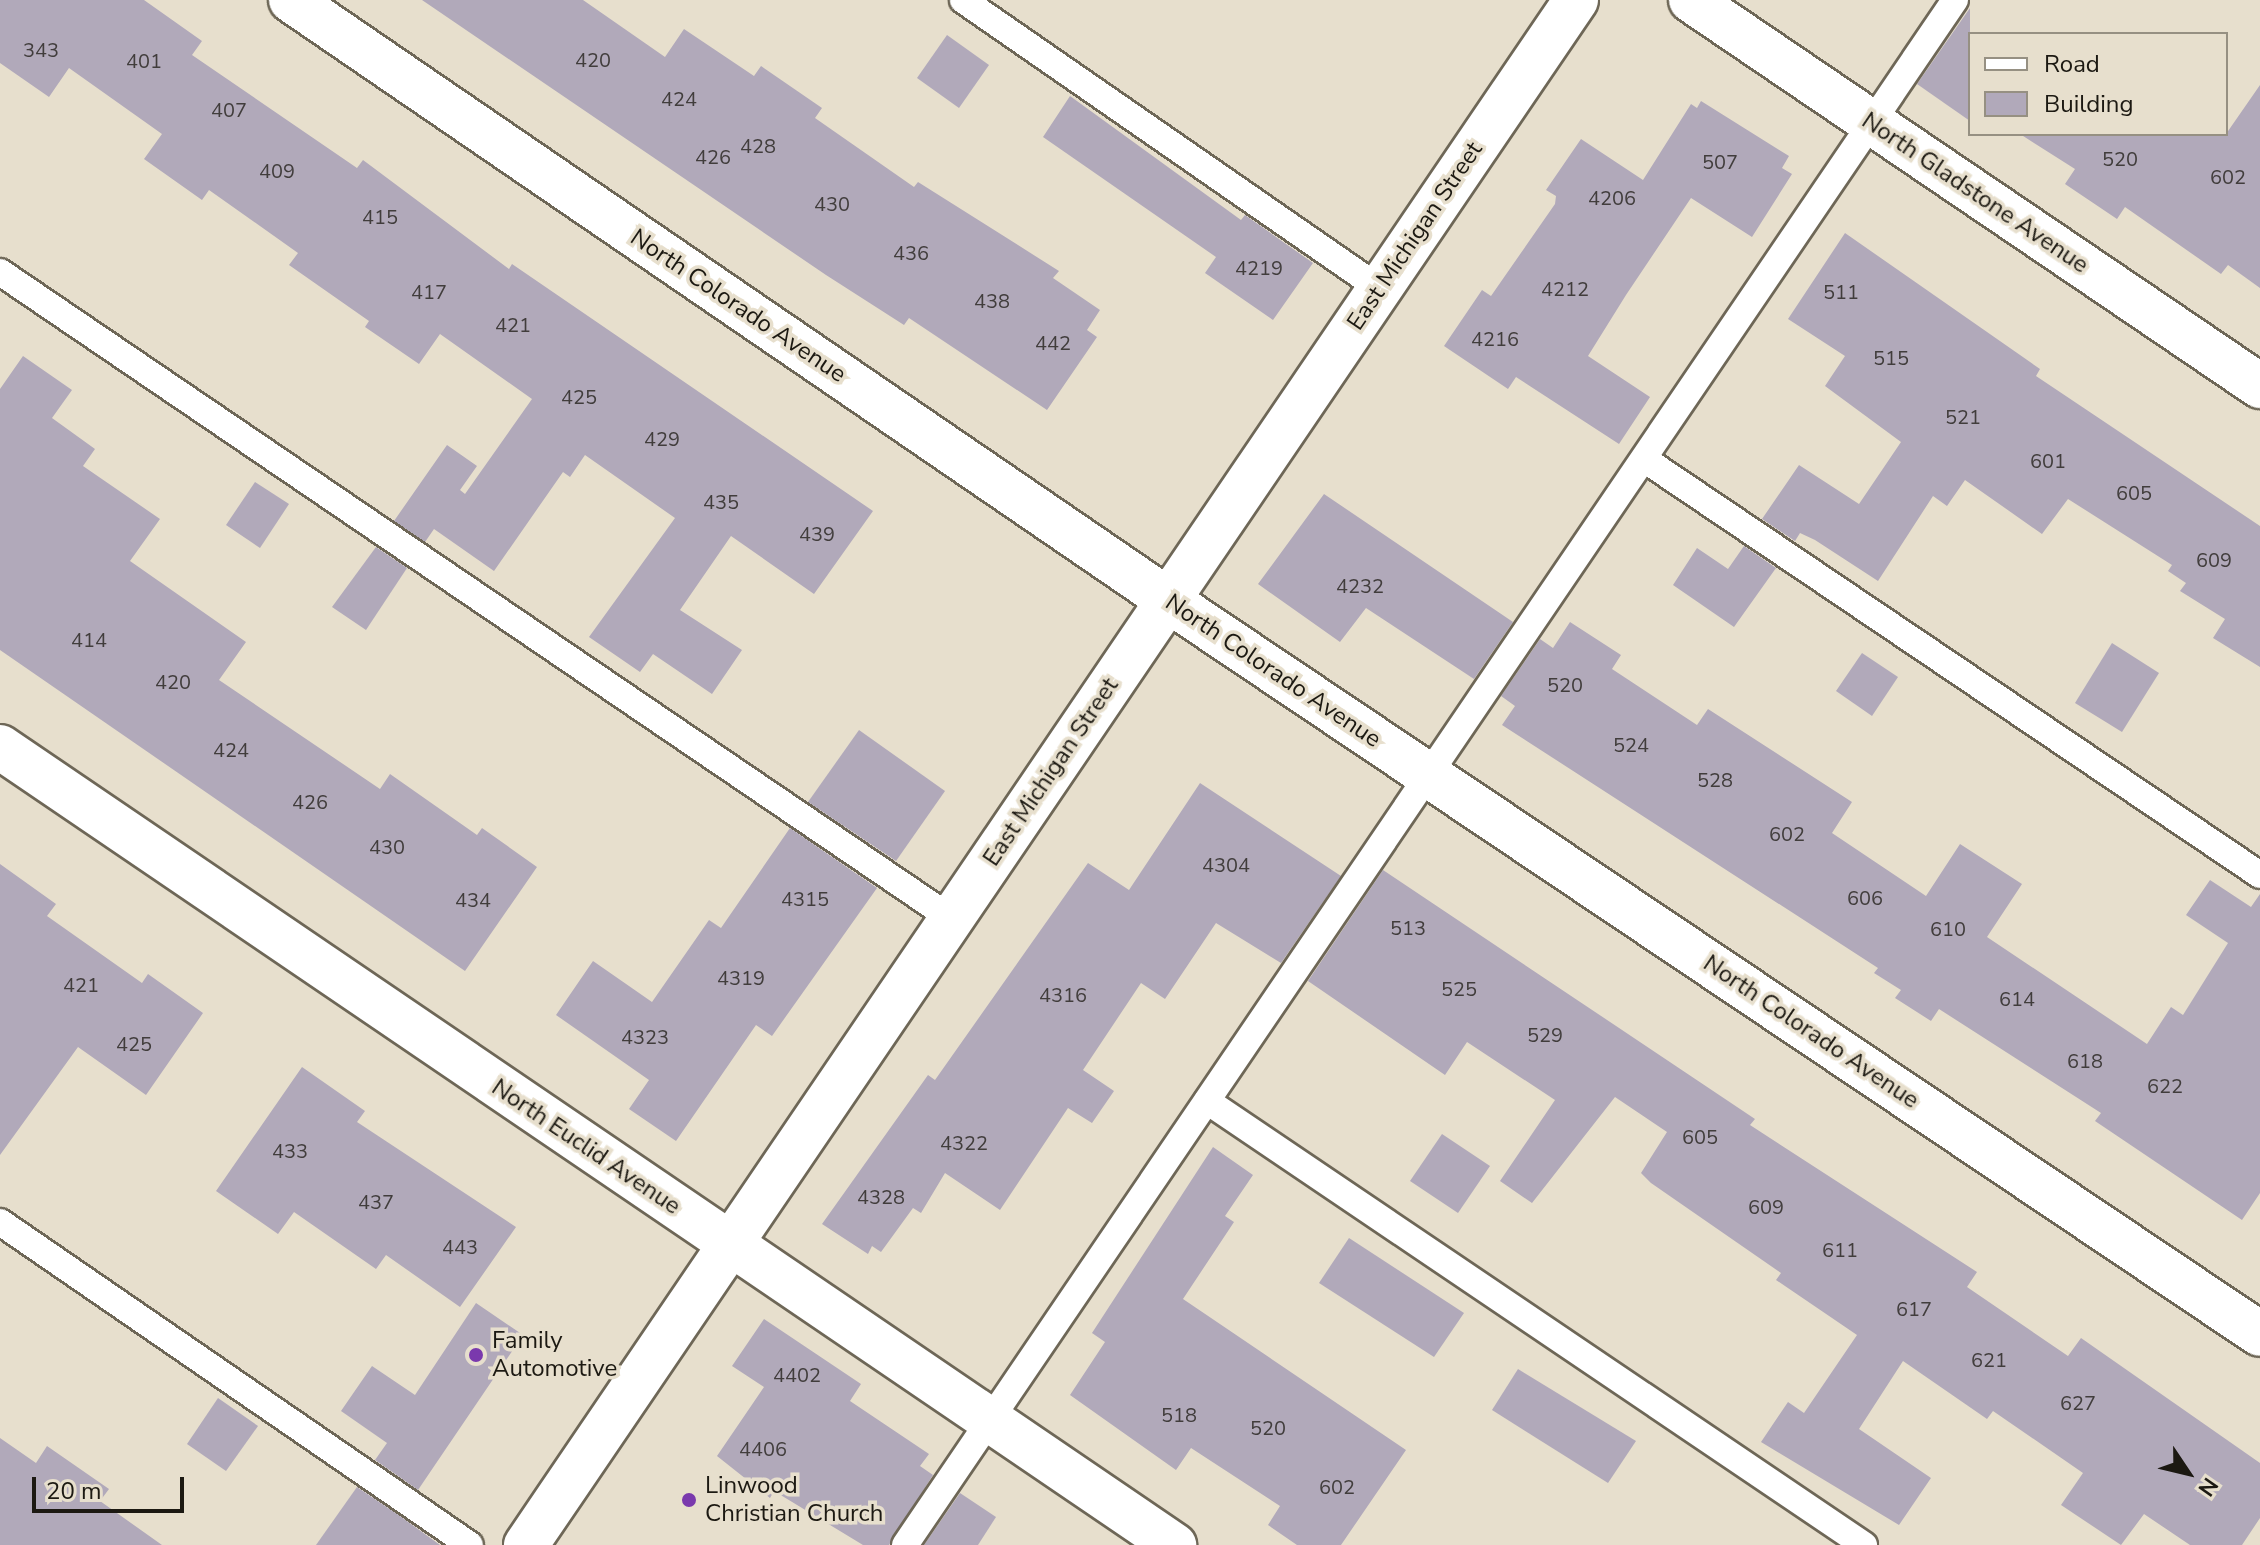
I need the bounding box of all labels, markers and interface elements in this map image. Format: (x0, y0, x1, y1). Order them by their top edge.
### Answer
legend (1968, 32, 2228, 136)
house number: 343 (23, 38, 59, 62)
house number: 420 (575, 48, 611, 72)
text: Road (2044, 48, 2100, 80)
house number: 401 (126, 49, 162, 73)
house number: 424 (661, 87, 697, 111)
text: Building (2044, 88, 2134, 120)
house number: 407 (211, 98, 247, 122)
street label: North Gladstone Avenue (1856, 106, 2094, 280)
house number: 428 (740, 134, 776, 158)
street label: East Michigan Street (1341, 136, 1489, 336)
house number: 426 (695, 145, 731, 169)
house number: 520 (2102, 147, 2138, 171)
house number: 507 (1702, 150, 1738, 174)
house number: 409 (259, 159, 295, 183)
house number: 602 (2210, 165, 2246, 189)
house number: 4206 (1588, 186, 1636, 210)
house number: 430 (814, 192, 850, 216)
house number: 415 (362, 205, 398, 229)
street label: North Colorado Avenue (625, 223, 851, 389)
house number: 436 (893, 241, 929, 265)
house number: 4219 (1235, 256, 1283, 280)
house number: 4212 (1541, 277, 1589, 301)
house number: 417 (411, 280, 447, 304)
house number: 511 (1823, 280, 1859, 304)
house number: 438 (974, 289, 1010, 313)
house number: 421 (495, 313, 531, 337)
house number: 4216 (1471, 327, 1519, 351)
house number: 442 (1035, 331, 1071, 355)
house number: 515 (1873, 346, 1909, 370)
house number: 425 (561, 385, 597, 409)
house number: 521 (1945, 405, 1981, 429)
house number: 429 (644, 427, 680, 451)
house number: 601 (2030, 449, 2066, 473)
house number: 605 (2116, 481, 2152, 505)
house number: 435 (703, 490, 739, 514)
house number: 439 (799, 522, 835, 546)
house number: 609 (2196, 548, 2232, 572)
house number: 4232 (1336, 574, 1384, 598)
street label: North Colorado Avenue (1160, 588, 1386, 754)
house number: 414 (71, 628, 107, 652)
house number: 420 (155, 670, 191, 694)
street label: East Michigan Street (977, 672, 1125, 872)
house number: 520 (1547, 673, 1583, 697)
house number: 524 (1613, 733, 1649, 757)
house number: 424 (213, 738, 249, 762)
house number: 528 (1697, 768, 1733, 792)
house number: 426 (292, 790, 328, 814)
house number: 602 (1769, 822, 1805, 846)
house number: 430 (369, 835, 405, 859)
house number: 4304 (1202, 853, 1250, 877)
house number: 606 (1847, 886, 1883, 910)
house number: 4315 (781, 887, 829, 911)
house number: 434 (455, 888, 491, 912)
house number: 513 (1390, 916, 1426, 940)
house number: 610 (1930, 917, 1966, 941)
street label: North Colorado Avenue (1698, 949, 1924, 1115)
house number: 4319 (717, 966, 765, 990)
house number: 421 (63, 973, 99, 997)
house number: 525 (1441, 977, 1477, 1001)
house number: 4316 (1039, 983, 1087, 1007)
house number: 614 (1999, 987, 2035, 1011)
house number: 529 (1527, 1023, 1563, 1047)
house number: 4323 (621, 1025, 669, 1049)
house number: 425 (116, 1032, 152, 1056)
house number: 618 (2067, 1049, 2103, 1073)
street label: North Euclid Avenue (486, 1073, 686, 1221)
house number: 622 (2147, 1074, 2183, 1098)
house number: 605 (1682, 1125, 1718, 1149)
house number: 4322 (940, 1131, 988, 1155)
house number: 433 (272, 1139, 308, 1163)
house number: 4328 (857, 1185, 905, 1209)
house number: 437 (358, 1190, 394, 1214)
house number: 609 (1748, 1195, 1784, 1219)
house number: 443 (442, 1235, 478, 1259)
house number: 611 (1822, 1238, 1858, 1262)
house number: 617 (1896, 1297, 1932, 1321)
place label: Family Automotive (492, 1327, 617, 1383)
marker: Family Automotive (467, 1346, 485, 1364)
house number: 621 (1971, 1348, 2007, 1372)
house number: 4402 (773, 1363, 821, 1387)
house number: 627 (2060, 1391, 2096, 1415)
house number: 518 (1161, 1403, 1197, 1427)
house number: 520 (1250, 1416, 1286, 1440)
north arrow (2148, 1433, 2228, 1513)
house number: 4406 (739, 1437, 787, 1461)
scale bar (36, 1461, 188, 1511)
text: N (2191, 1471, 2225, 1502)
place label: Linwood Christian Church (705, 1472, 883, 1528)
text: 20 m (46, 1475, 102, 1507)
house number: 602 (1319, 1475, 1355, 1499)
marker: Linwood Christian Church (680, 1491, 698, 1509)

